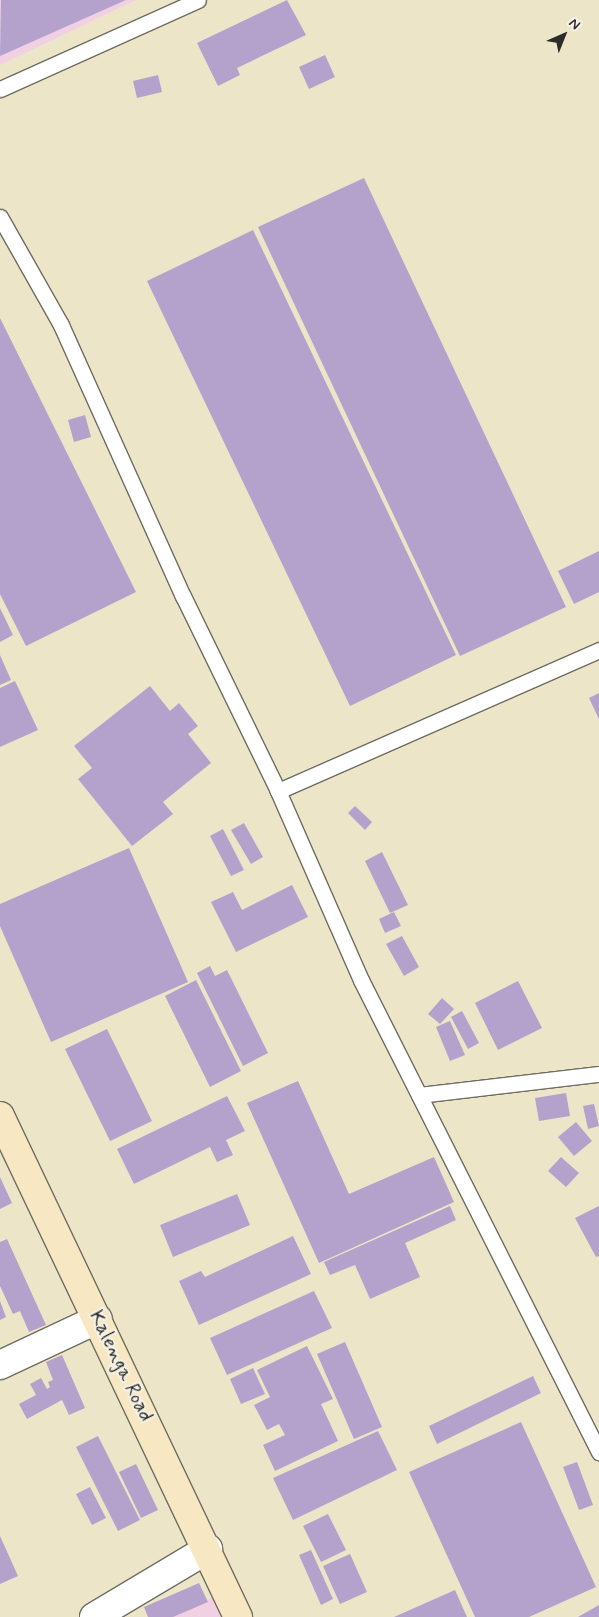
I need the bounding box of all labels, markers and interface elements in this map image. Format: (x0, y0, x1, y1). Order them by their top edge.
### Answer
north arrow (539, 10, 589, 60)
text: N (565, 14, 584, 34)
street label: Kalenga Road (84, 1307, 158, 1425)

